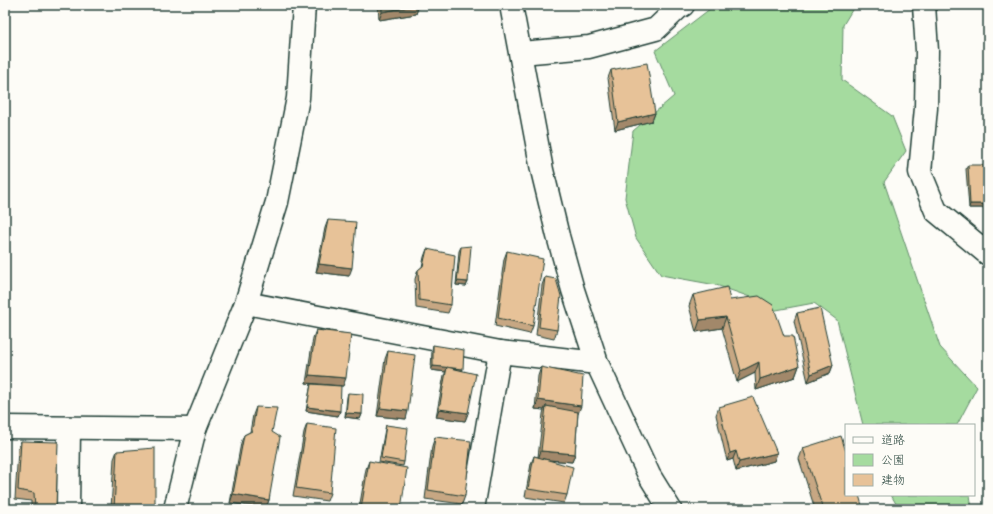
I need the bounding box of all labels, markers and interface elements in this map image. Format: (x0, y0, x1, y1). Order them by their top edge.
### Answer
legend (845, 424, 975, 496)
text: 道路 (881, 431, 905, 450)
text: 公園 (881, 451, 905, 470)
text: 建物 (881, 471, 905, 490)

